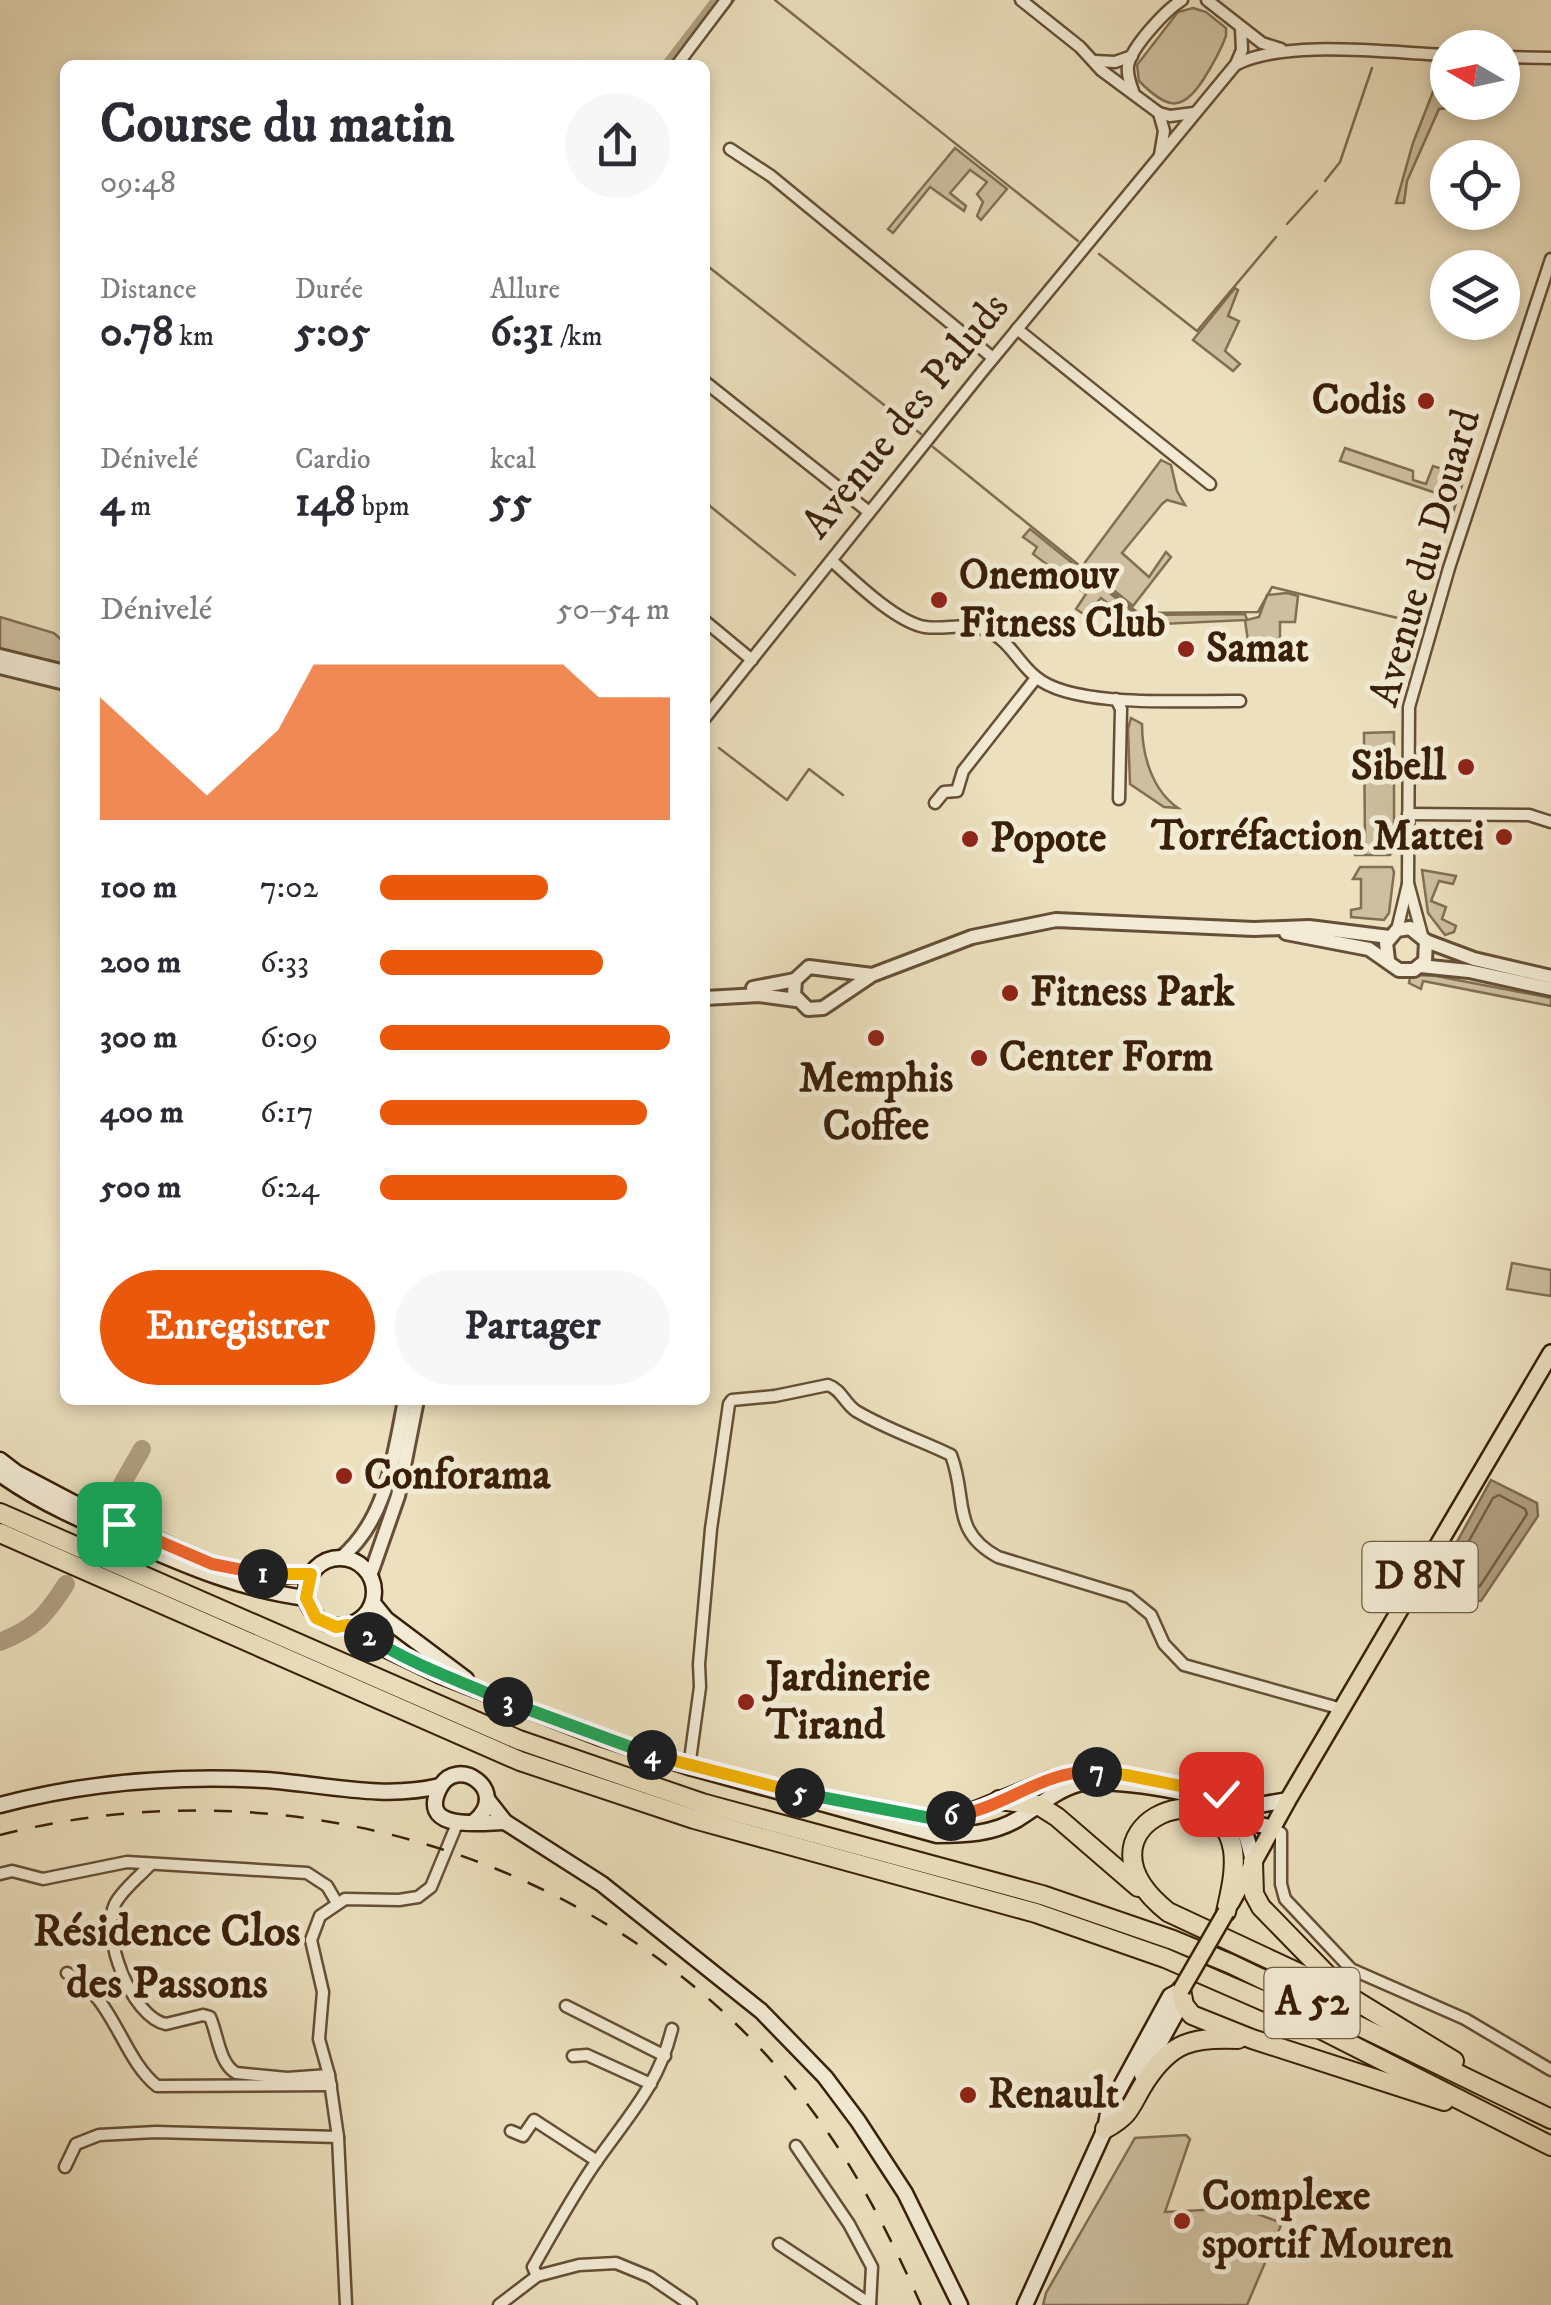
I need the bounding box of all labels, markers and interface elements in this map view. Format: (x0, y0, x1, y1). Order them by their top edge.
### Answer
north arrow (1430, 30, 1520, 120)
map controls (1430, 30, 1520, 340)
text: Course du matin (100, 91, 454, 160)
button: share (565, 93, 670, 198)
button: locate (1430, 140, 1520, 230)
text: 09:48 (100, 163, 176, 203)
button: layers (1430, 250, 1520, 340)
text: Distance (100, 272, 196, 307)
text: Durée (295, 272, 363, 307)
text: Allure (490, 272, 560, 307)
street label: Avenue des Paluds (791, 283, 1021, 549)
text: 0.78 (100, 307, 173, 359)
text: 5:05 (295, 307, 370, 359)
text: 6:31 (490, 307, 554, 359)
text: km (173, 319, 214, 354)
text: /km (554, 319, 602, 354)
place label: Codis (1312, 375, 1406, 427)
marker: Codis (1415, 390, 1437, 412)
street label: Avenue du Douard (1359, 403, 1493, 713)
text: Dénivelé (100, 442, 198, 477)
text: Cardio (295, 442, 371, 477)
text: kcal (490, 442, 536, 477)
text: 4 (100, 477, 124, 529)
text: 148 (295, 477, 356, 529)
text: 55 (490, 477, 532, 529)
text: m (124, 489, 151, 524)
text: bpm (356, 489, 410, 524)
place label: Onemouv Fitness Club (959, 550, 1165, 650)
marker: Onemouv Fitness Club (928, 589, 950, 611)
text: Dénivelé (100, 590, 212, 630)
text: 50–54 m (557, 590, 670, 630)
place label: Samat (1206, 623, 1309, 675)
marker: Samat (1175, 638, 1197, 660)
place label: Sibell (1351, 741, 1447, 793)
marker: Sibell (1455, 756, 1477, 778)
place label: Torréfaction Mattei (1150, 811, 1484, 863)
place label: Popote (990, 813, 1106, 865)
marker: Torréfaction Mattei (1493, 826, 1515, 848)
marker: Popote (959, 828, 981, 850)
text: 100 m (100, 868, 177, 908)
text: 7:02 (260, 868, 318, 908)
text: 200 m (100, 943, 181, 983)
text: 6:33 (260, 943, 309, 983)
place label: Fitness Park (1030, 967, 1236, 1019)
marker: Fitness Park (999, 982, 1021, 1004)
text: 300 m (100, 1018, 177, 1058)
text: 6:09 (260, 1018, 318, 1058)
marker: Memphis Coffee (865, 1027, 887, 1049)
place label: Center Form (999, 1032, 1213, 1084)
marker: Center Form (968, 1047, 990, 1069)
place label: Memphis Coffee (799, 1053, 953, 1153)
text: 400 m (100, 1093, 184, 1133)
text: 6:17 (260, 1093, 314, 1133)
text: 500 m (100, 1168, 181, 1208)
text: 6:24 (260, 1168, 319, 1208)
button: Enregistrer (100, 1270, 375, 1385)
button: Partager (395, 1270, 670, 1385)
place label: Conforama (364, 1450, 552, 1502)
marker: Conforama (333, 1465, 355, 1487)
pin (77, 1482, 162, 1567)
icon: arrive (92, 1497, 147, 1552)
road number: D 8N (1362, 1542, 1478, 1612)
pin: 1 (238, 1549, 288, 1599)
text: 1 (258, 1556, 268, 1591)
pin: 2 (344, 1612, 394, 1662)
text: 2 (362, 1619, 376, 1654)
place label: Jardinerie Tirand (762, 1652, 930, 1752)
pin: 3 (483, 1677, 533, 1727)
text: 3 (503, 1684, 513, 1719)
marker: Jardinerie Tirand (735, 1691, 757, 1713)
pin: 4 (627, 1730, 677, 1780)
text: 4 (644, 1737, 660, 1772)
pin: 7 (1072, 1747, 1122, 1797)
pin (1179, 1752, 1264, 1837)
text: 7 (1090, 1754, 1104, 1789)
icon: check (1194, 1767, 1249, 1822)
pin: 5 (775, 1768, 825, 1818)
text: 5 (793, 1775, 807, 1810)
pin: 6 (926, 1791, 976, 1841)
text: 6 (944, 1798, 958, 1833)
district label: Résidence Clos des Passons (33, 1904, 301, 2012)
road number: A 52 (1264, 1968, 1360, 2038)
place label: Renault (988, 2069, 1120, 2121)
marker: Renault (957, 2084, 979, 2106)
place label: Complexe sportif Mouren (1202, 2171, 1453, 2271)
marker: Complexe sportif Mouren (1171, 2210, 1193, 2232)

